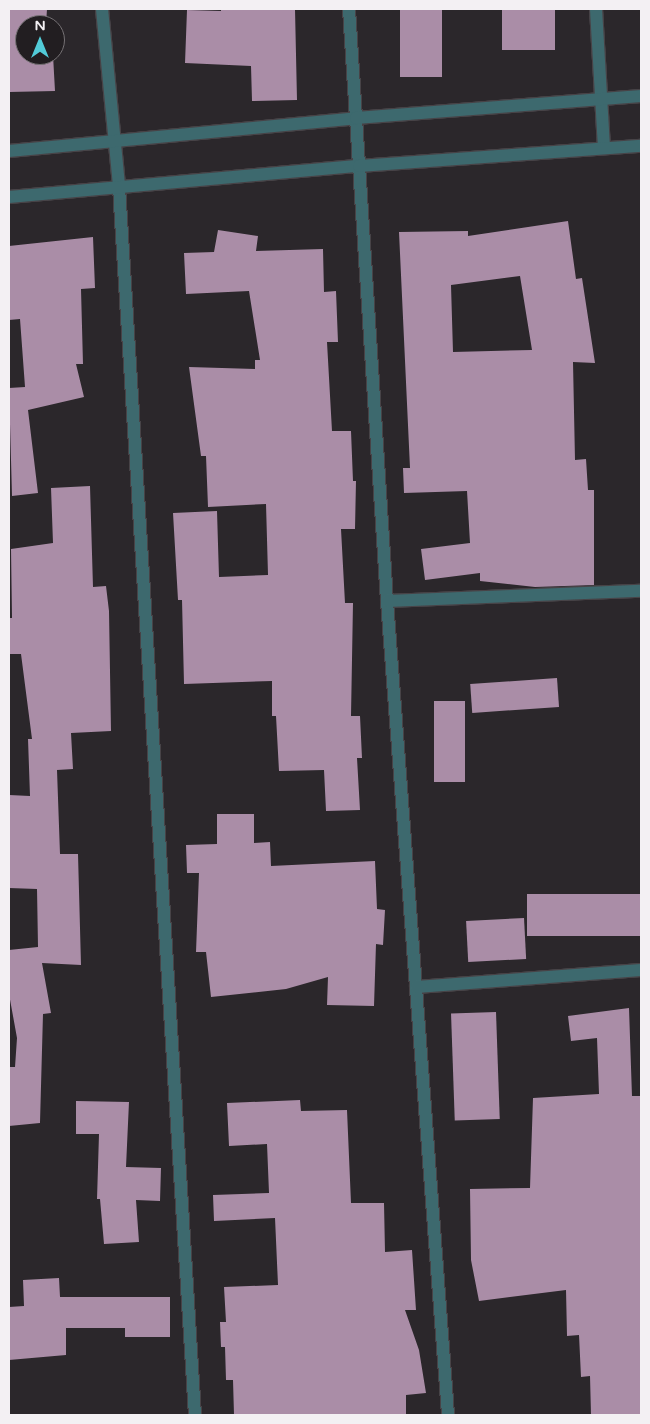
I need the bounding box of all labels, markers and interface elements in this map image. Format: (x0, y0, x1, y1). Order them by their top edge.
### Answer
north arrow (15, 15, 65, 65)
text: N (34, 17, 46, 34)

